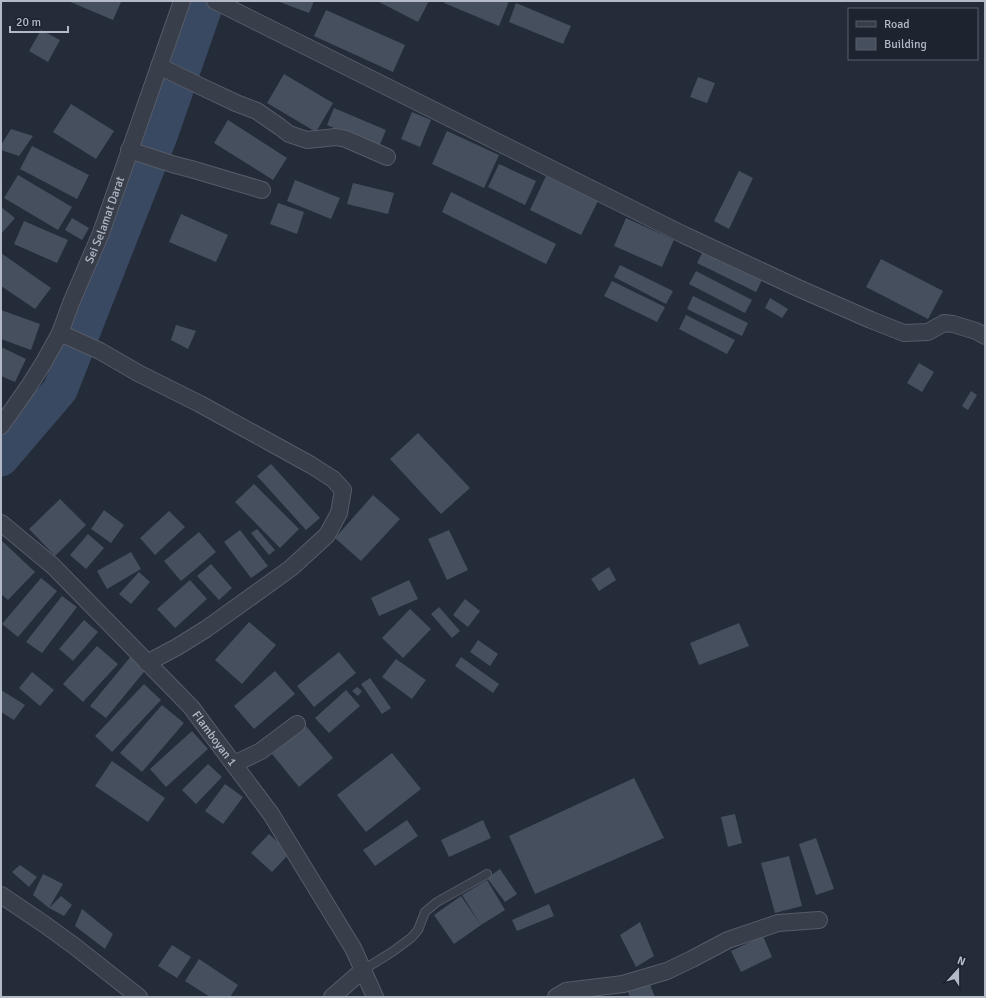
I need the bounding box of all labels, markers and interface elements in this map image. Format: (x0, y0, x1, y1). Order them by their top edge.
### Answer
scale bar (10, 8, 68, 34)
legend (848, 8, 978, 60)
text: 20 m (16, 15, 41, 30)
text: Road (884, 17, 910, 32)
text: Building (884, 37, 927, 52)
street label: Sei Selamat Darat (81, 174, 128, 266)
street label: Flamboyan 1 (189, 708, 240, 769)
north arrow (938, 950, 978, 990)
text: N (956, 954, 967, 969)

